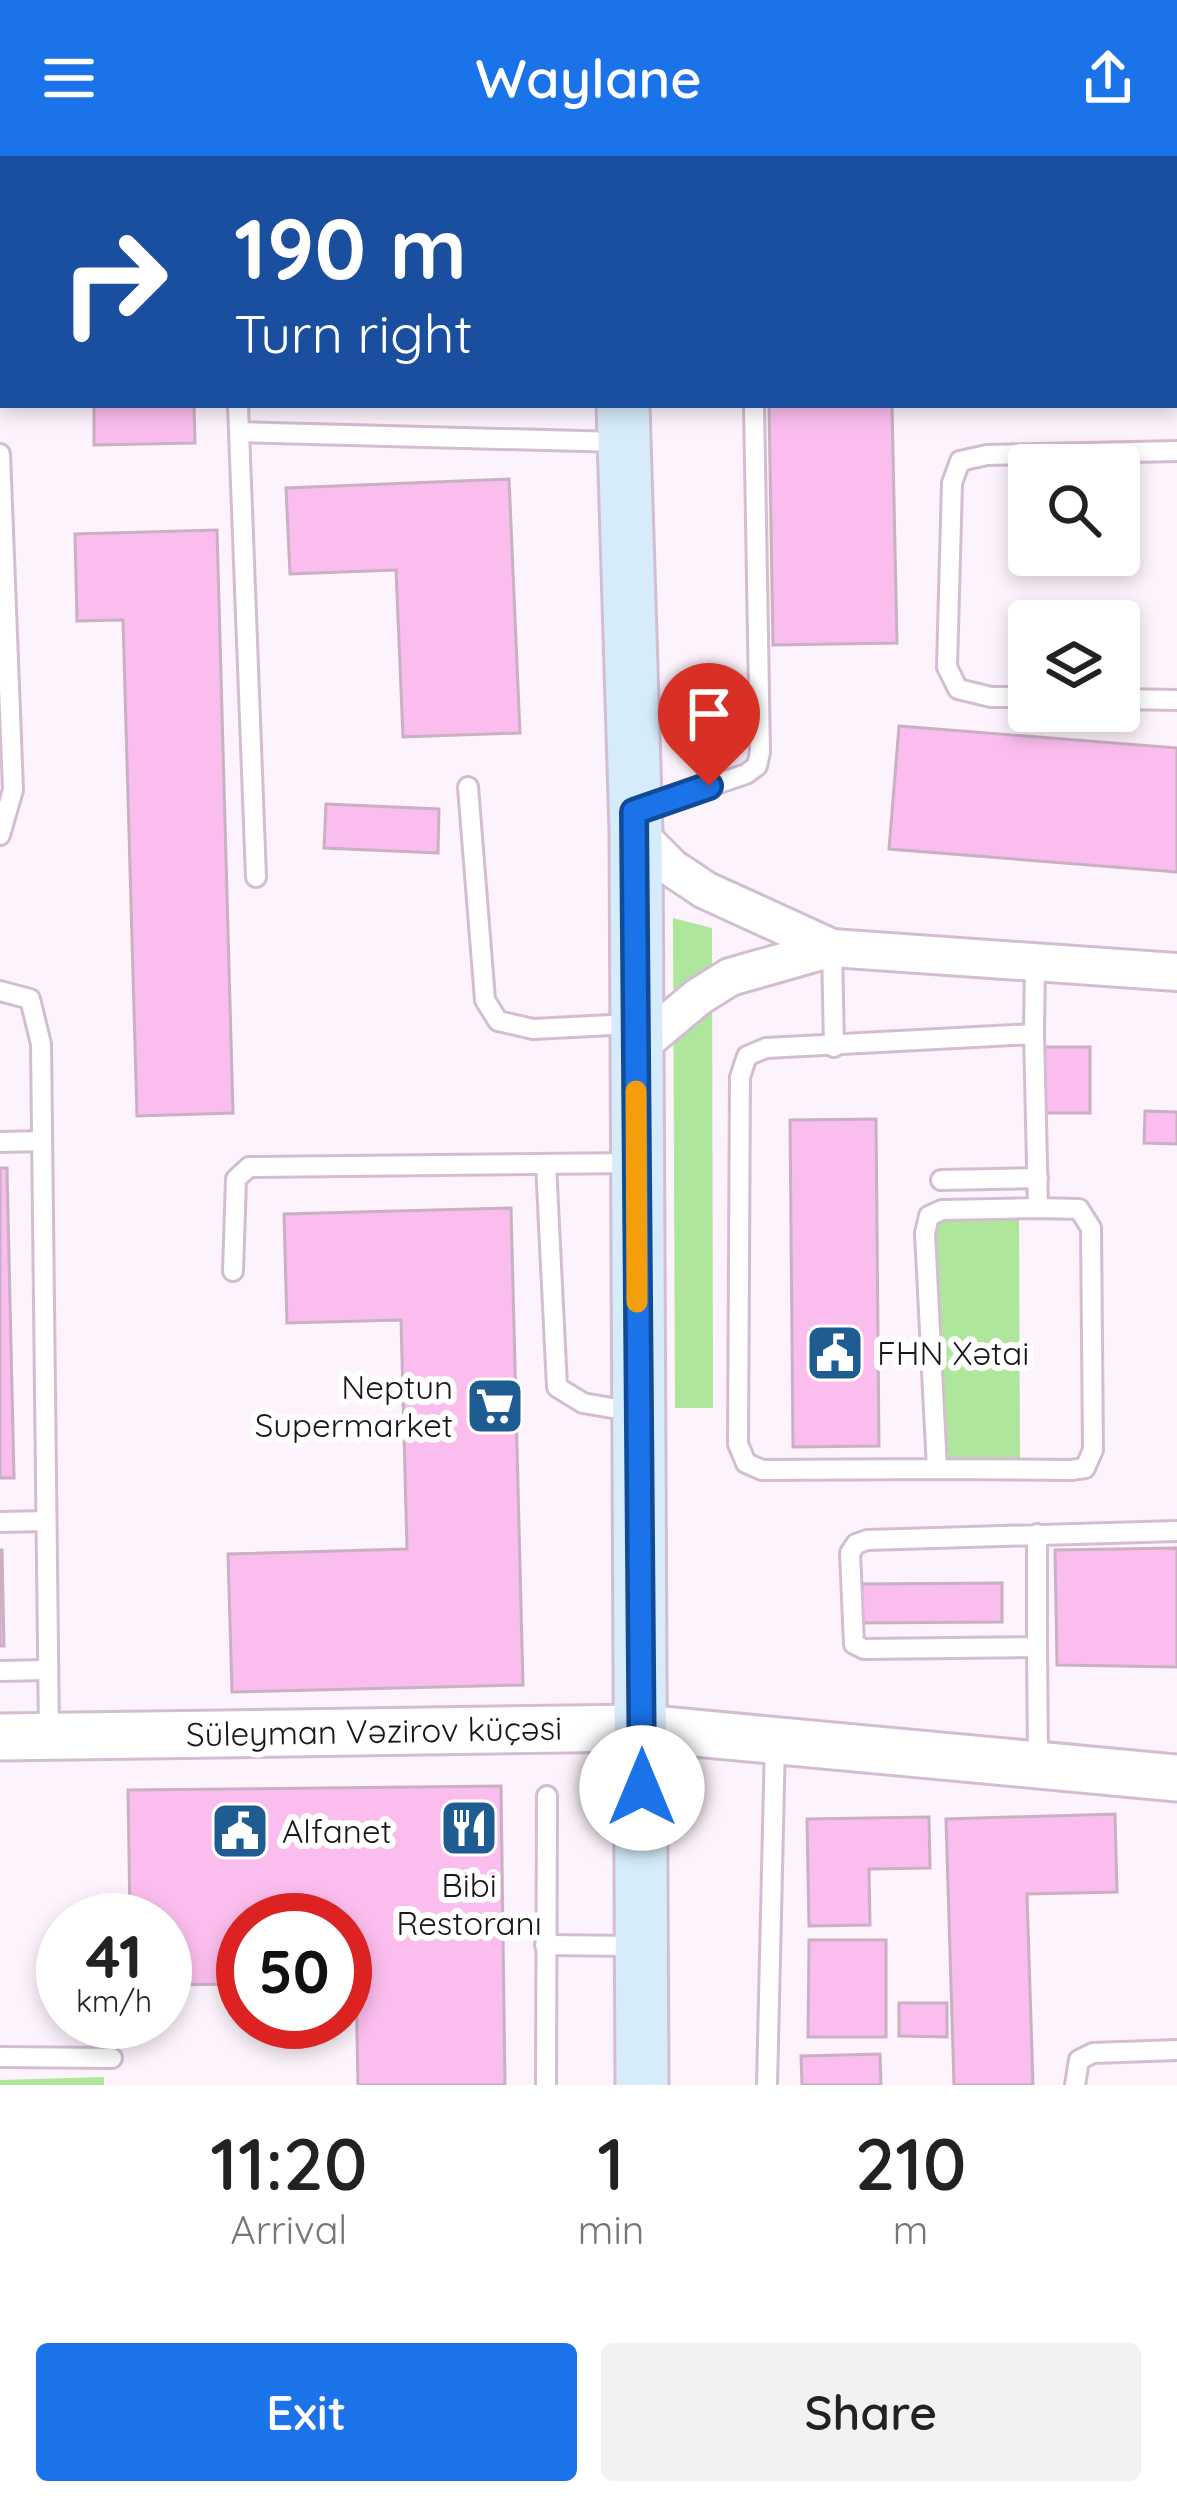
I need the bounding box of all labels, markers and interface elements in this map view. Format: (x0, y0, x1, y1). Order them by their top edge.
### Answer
text: Waylane (475, 44, 702, 112)
icon: menu (36, 45, 102, 111)
icon: share (1075, 45, 1141, 111)
text: 190 m (234, 195, 467, 300)
icon: right (36, 204, 192, 360)
text: Turn right (234, 299, 473, 367)
map controls (1008, 444, 1140, 732)
button: search (1008, 444, 1140, 576)
button: layers (1008, 600, 1140, 732)
pin (658, 663, 760, 786)
icon: arrive (676, 681, 742, 747)
public building icon: FHN Xətai (804, 1322, 866, 1384)
place label: FHN Xətai (877, 1332, 1029, 1373)
place label: Neptun Supermarket (255, 1366, 453, 1445)
supermarket icon: Neptun Supermarket (464, 1375, 526, 1437)
street label: Süleyman Vəzirov küçəsi (186, 1707, 562, 1754)
position arrow (579, 1725, 705, 1851)
restaurant icon: ‌Bibi Restoranı (438, 1797, 500, 1859)
public building icon: Alfanet (209, 1800, 271, 1862)
place label: Alfanet (282, 1810, 392, 1851)
place label: ‌Bibi Restoranı (396, 1864, 542, 1943)
speed limit sign: 50 (216, 1893, 372, 2049)
text: 41 (86, 1918, 142, 1993)
text: km/h (76, 1982, 152, 2020)
text: 11:20 (210, 2118, 367, 2208)
text: 1 (597, 2118, 625, 2208)
text: 210 (855, 2118, 967, 2208)
text: Arrival (231, 2205, 347, 2254)
text: min (578, 2205, 644, 2254)
text: m (893, 2205, 928, 2254)
button: Exit (36, 2343, 577, 2481)
button: Share (601, 2343, 1141, 2481)

